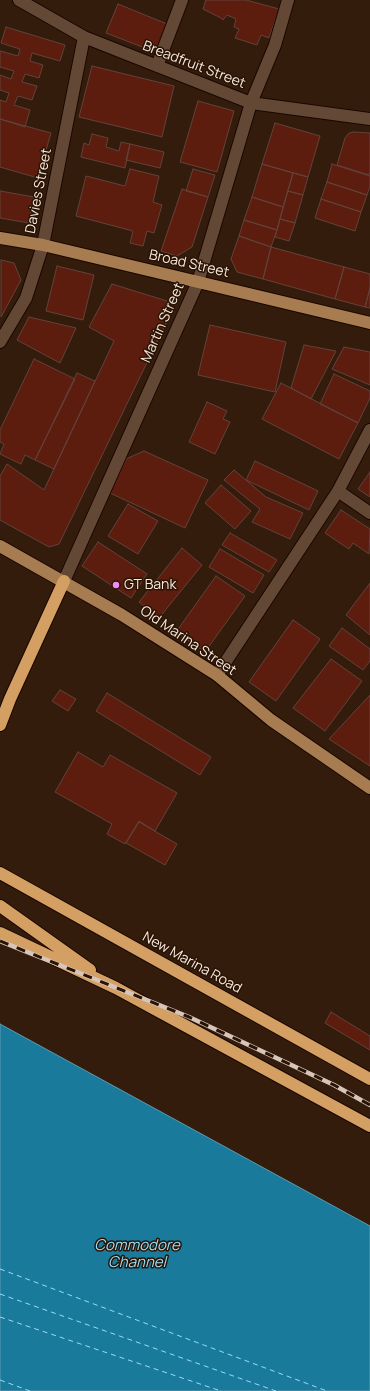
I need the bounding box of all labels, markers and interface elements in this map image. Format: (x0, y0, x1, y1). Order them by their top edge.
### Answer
street label: Breadfruit Street (140, 38, 248, 92)
street label: Davies Street (22, 147, 56, 235)
street label: Broad Street (147, 247, 231, 281)
street label: Martin Street (138, 280, 188, 366)
place label: GT Bank (124, 577, 176, 593)
marker: GT Bank (111, 580, 121, 590)
street label: Old Marina Street (137, 603, 239, 679)
street label: New Marina Road (139, 929, 245, 997)
water label: Commodore Channel (94, 1237, 180, 1272)

